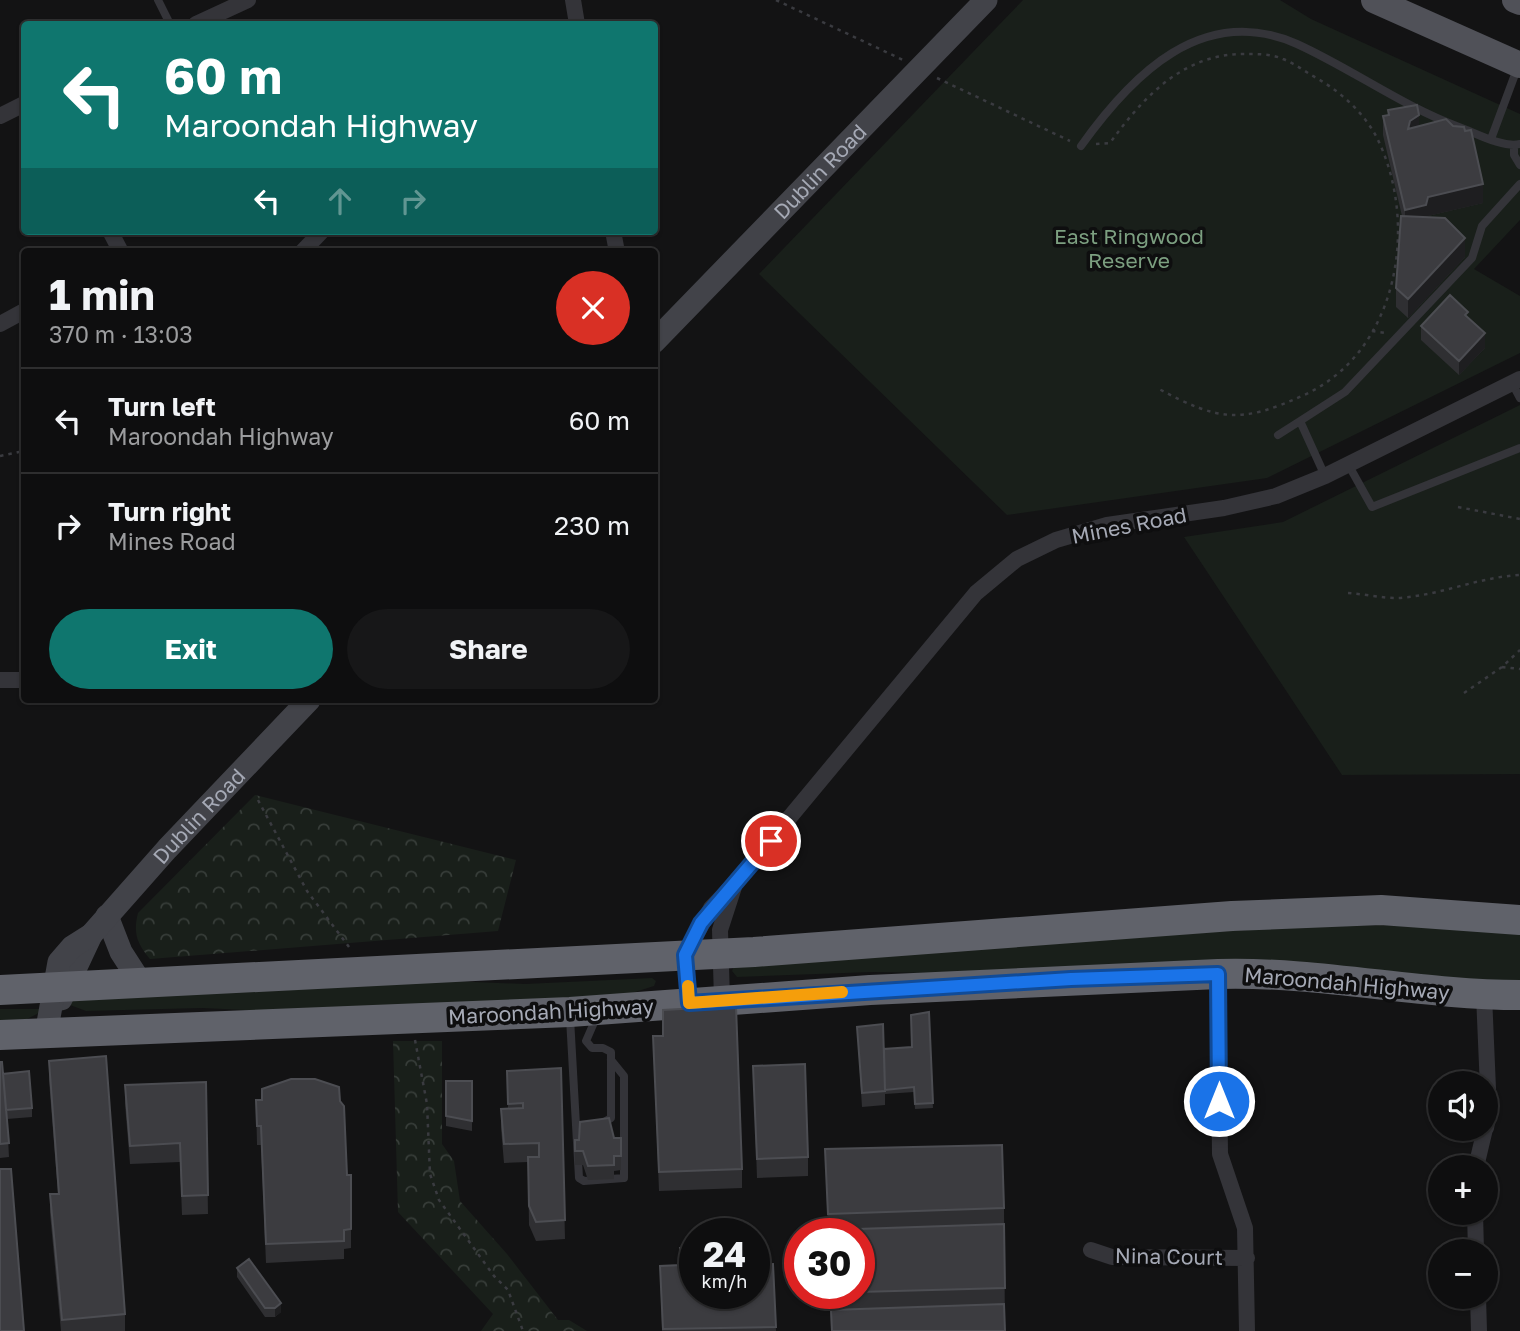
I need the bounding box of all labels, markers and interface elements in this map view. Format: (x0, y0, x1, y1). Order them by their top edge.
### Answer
text: 60 m (164, 46, 282, 105)
icon: left (49, 49, 140, 140)
text: Maroondah Highway (164, 106, 478, 144)
street label: Dublin Road (768, 118, 872, 224)
icon: left (248, 182, 286, 220)
icon: ahead (321, 182, 359, 220)
icon: right (394, 182, 432, 220)
park label: East Ringwood Reserve (1054, 223, 1204, 273)
text: 1 min (49, 269, 155, 319)
button: close (556, 271, 630, 345)
text: 370 m · 13:03 (49, 320, 193, 348)
text: Turn left (108, 391, 216, 422)
icon: left (49, 402, 87, 440)
text: 60 m (569, 405, 630, 436)
text: Maroondah Highway (108, 422, 334, 450)
text: Turn right (108, 496, 231, 527)
street label: Mines Road (1069, 501, 1189, 549)
icon: right (49, 507, 87, 545)
text: 230 m (554, 510, 630, 541)
text: Mines Road (108, 527, 236, 555)
button: Exit (49, 609, 333, 689)
button: Share (347, 609, 630, 689)
street label: Dublin Road (147, 763, 250, 869)
pin (741, 811, 801, 871)
icon: arrive (752, 822, 790, 860)
street label: Maroondah Highway (1243, 961, 1451, 1005)
street label: Maroondah Highway (447, 993, 655, 1029)
position arrow (1182, 1064, 1256, 1138)
map controls (1428, 1071, 1498, 1309)
button: sound (1428, 1071, 1498, 1141)
button: + (1428, 1155, 1498, 1225)
speed limit sign: 30 (784, 1218, 875, 1309)
text: 24 (703, 1233, 746, 1275)
button: − (1428, 1239, 1498, 1309)
street label: Nina Court (1115, 1242, 1223, 1270)
text: km/h (702, 1270, 747, 1292)

